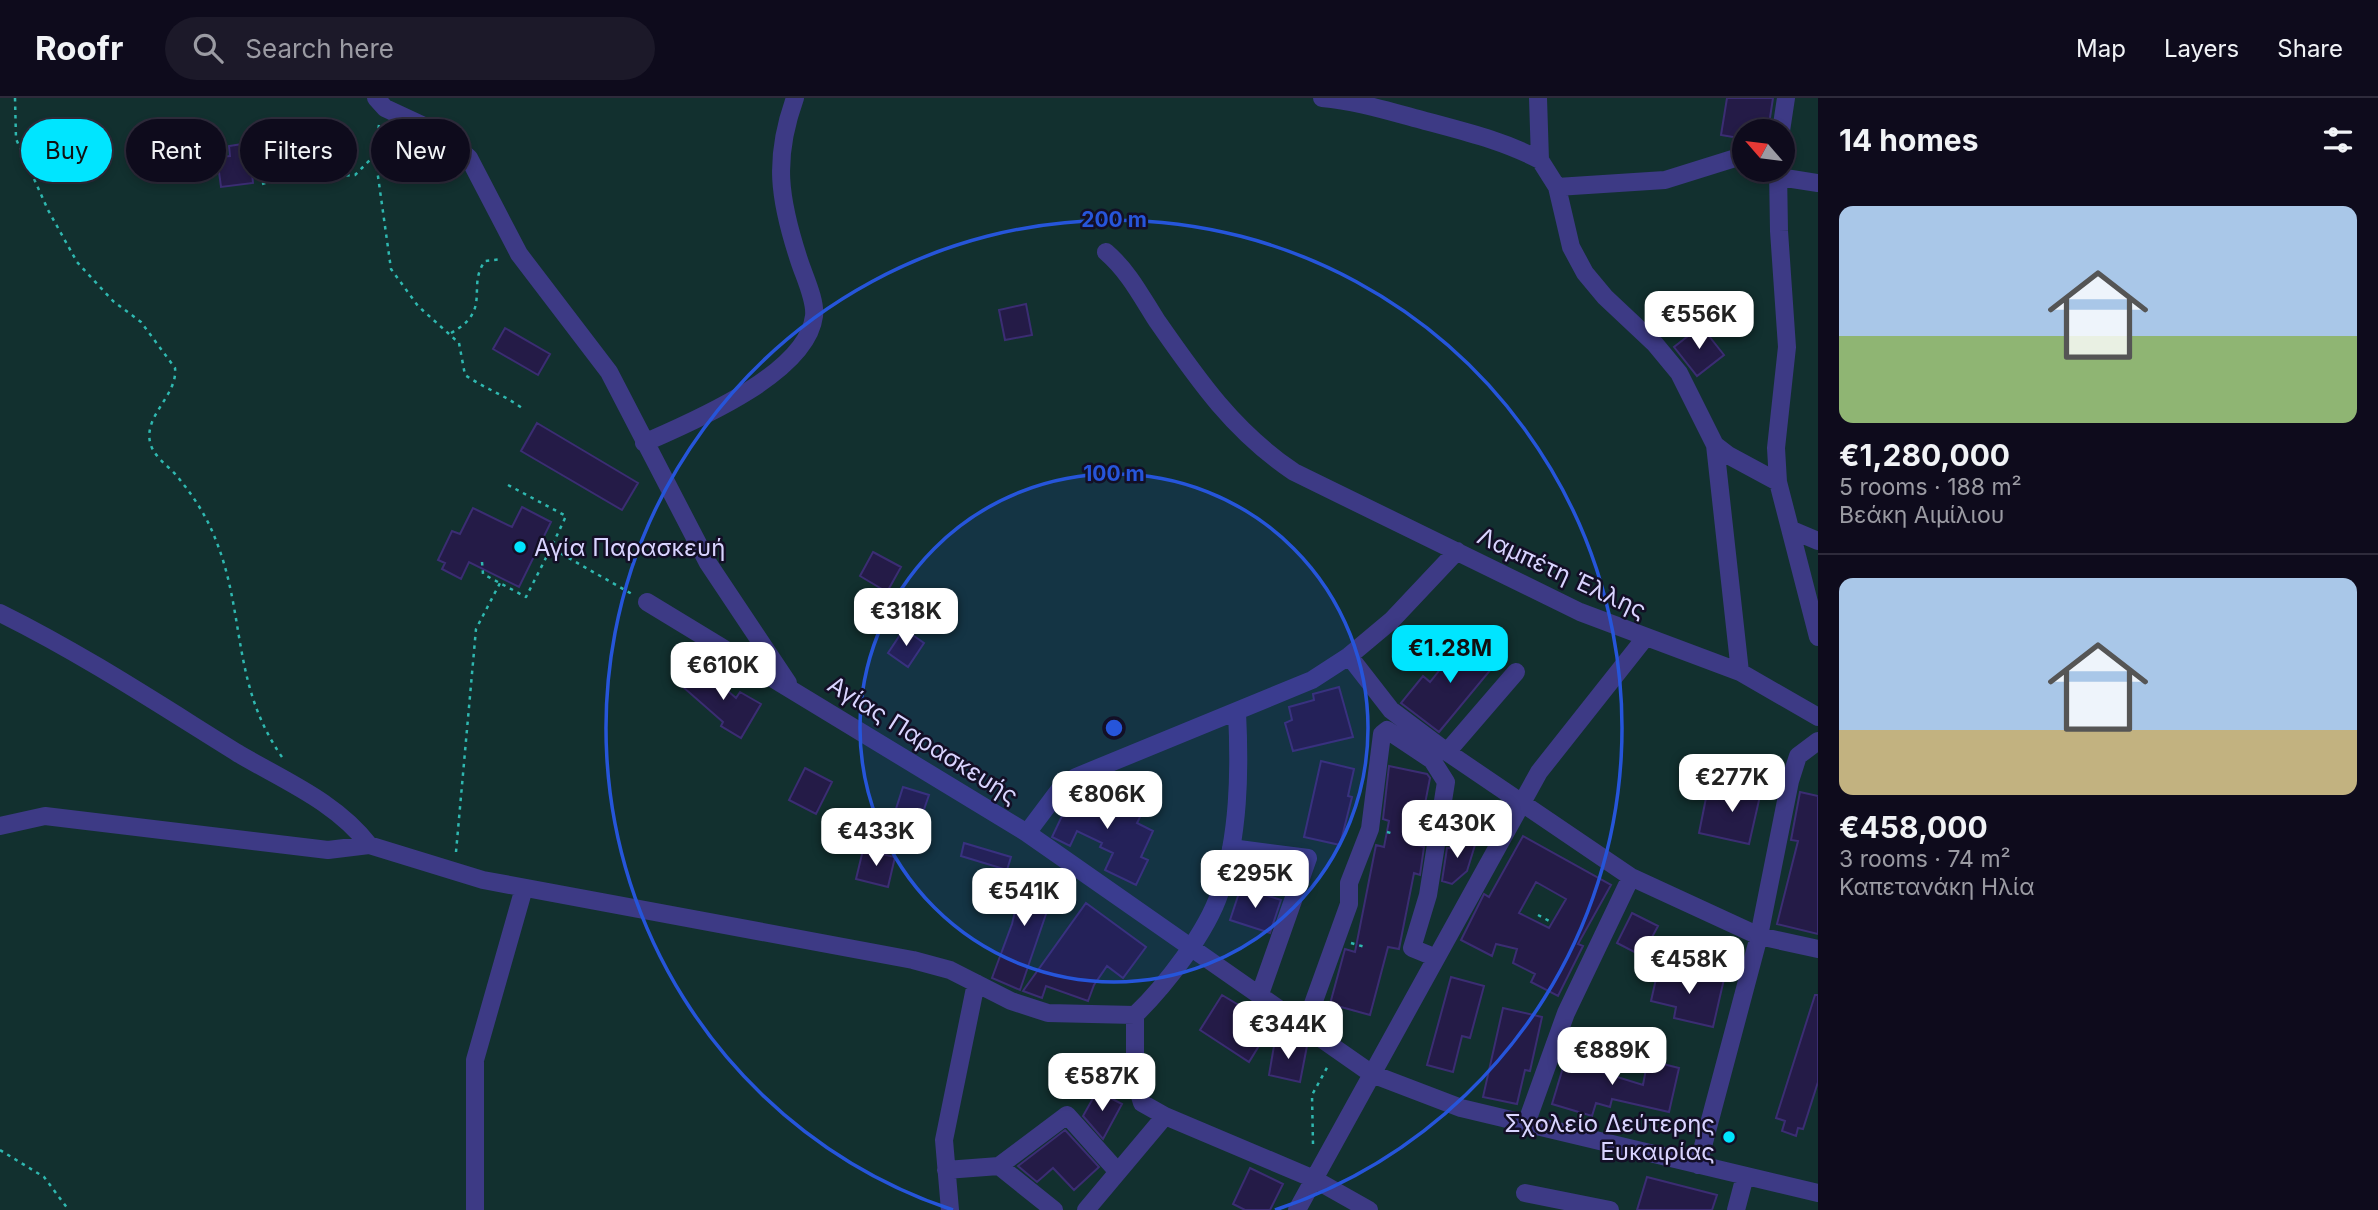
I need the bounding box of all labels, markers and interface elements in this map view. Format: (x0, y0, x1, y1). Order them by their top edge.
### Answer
search box (165, 17, 655, 80)
text: Roofr (35, 28, 123, 68)
icon: search (189, 29, 227, 67)
text: Search here (245, 33, 394, 64)
text: Map (2076, 34, 2126, 63)
text: Layers (2164, 34, 2239, 63)
text: Share (2277, 34, 2343, 63)
chip: Buy (21, 119, 112, 182)
chip: Rent (126, 119, 226, 182)
chip: Filters (240, 119, 357, 182)
chip: New (371, 119, 470, 182)
north arrow (1732, 119, 1796, 182)
map controls (1732, 119, 1795, 182)
icon: filters (2319, 121, 2357, 159)
text: 14 homes (1839, 122, 1978, 158)
text: 200 m (1081, 207, 1147, 232)
icon: home (2035, 252, 2161, 378)
pin: €556K (1650, 292, 1748, 351)
text: €556K (1661, 300, 1737, 328)
text: €1,280,000 (1839, 437, 2010, 473)
text: 100 m (1083, 461, 1145, 486)
text: 5 rooms · 188 m² (1839, 473, 2022, 501)
text: Βεάκη Αιμίλιου (1839, 501, 2004, 529)
street label: Λαμπέτη Έλλης (1473, 521, 1651, 625)
place label: Αγία Παρασκευή (534, 533, 725, 562)
marker: Αγία Παρασκευή (512, 539, 528, 555)
pin: €318K (857, 588, 955, 648)
text: €318K (870, 597, 942, 625)
icon: home (2035, 624, 2161, 750)
pin: €1.28M (1393, 626, 1507, 685)
text: €1.28M (1408, 634, 1492, 662)
pin: €610K (674, 642, 772, 702)
text: €610K (687, 651, 759, 679)
street label: Αγίας Παρασκευής (823, 670, 1023, 810)
centre of rings (1102, 716, 1126, 740)
pin: €277K (1683, 754, 1781, 814)
text: €277K (1695, 763, 1769, 791)
pin: €806K (1058, 772, 1156, 831)
text: €806K (1068, 780, 1146, 808)
pin: €430K (1408, 800, 1506, 860)
pin: €433K (827, 808, 925, 868)
text: €430K (1418, 809, 1496, 837)
text: €458,000 (1839, 809, 1988, 845)
text: €433K (837, 817, 915, 845)
text: 3 rooms · 74 m² (1839, 845, 2011, 873)
pin: €295K (1206, 850, 1304, 910)
text: €295K (1217, 859, 1293, 887)
pin: €541K (975, 868, 1073, 928)
text: Καπετανάκη Ηλία (1839, 873, 2034, 901)
text: €541K (988, 877, 1060, 905)
pin: €458K (1640, 936, 1738, 996)
text: €458K (1650, 945, 1728, 973)
pin: €344K (1239, 1002, 1337, 1061)
text: €344K (1249, 1010, 1327, 1038)
pin: €889K (1563, 1028, 1661, 1087)
text: €889K (1573, 1036, 1651, 1064)
pin: €587K (1053, 1054, 1151, 1113)
text: €587K (1064, 1062, 1140, 1090)
place label: Σχολείο Δεύτερης Ευκαιρίας (1504, 1109, 1715, 1166)
marker: Σχολείο Δεύτερης Ευκαιρίας (1721, 1129, 1737, 1145)

